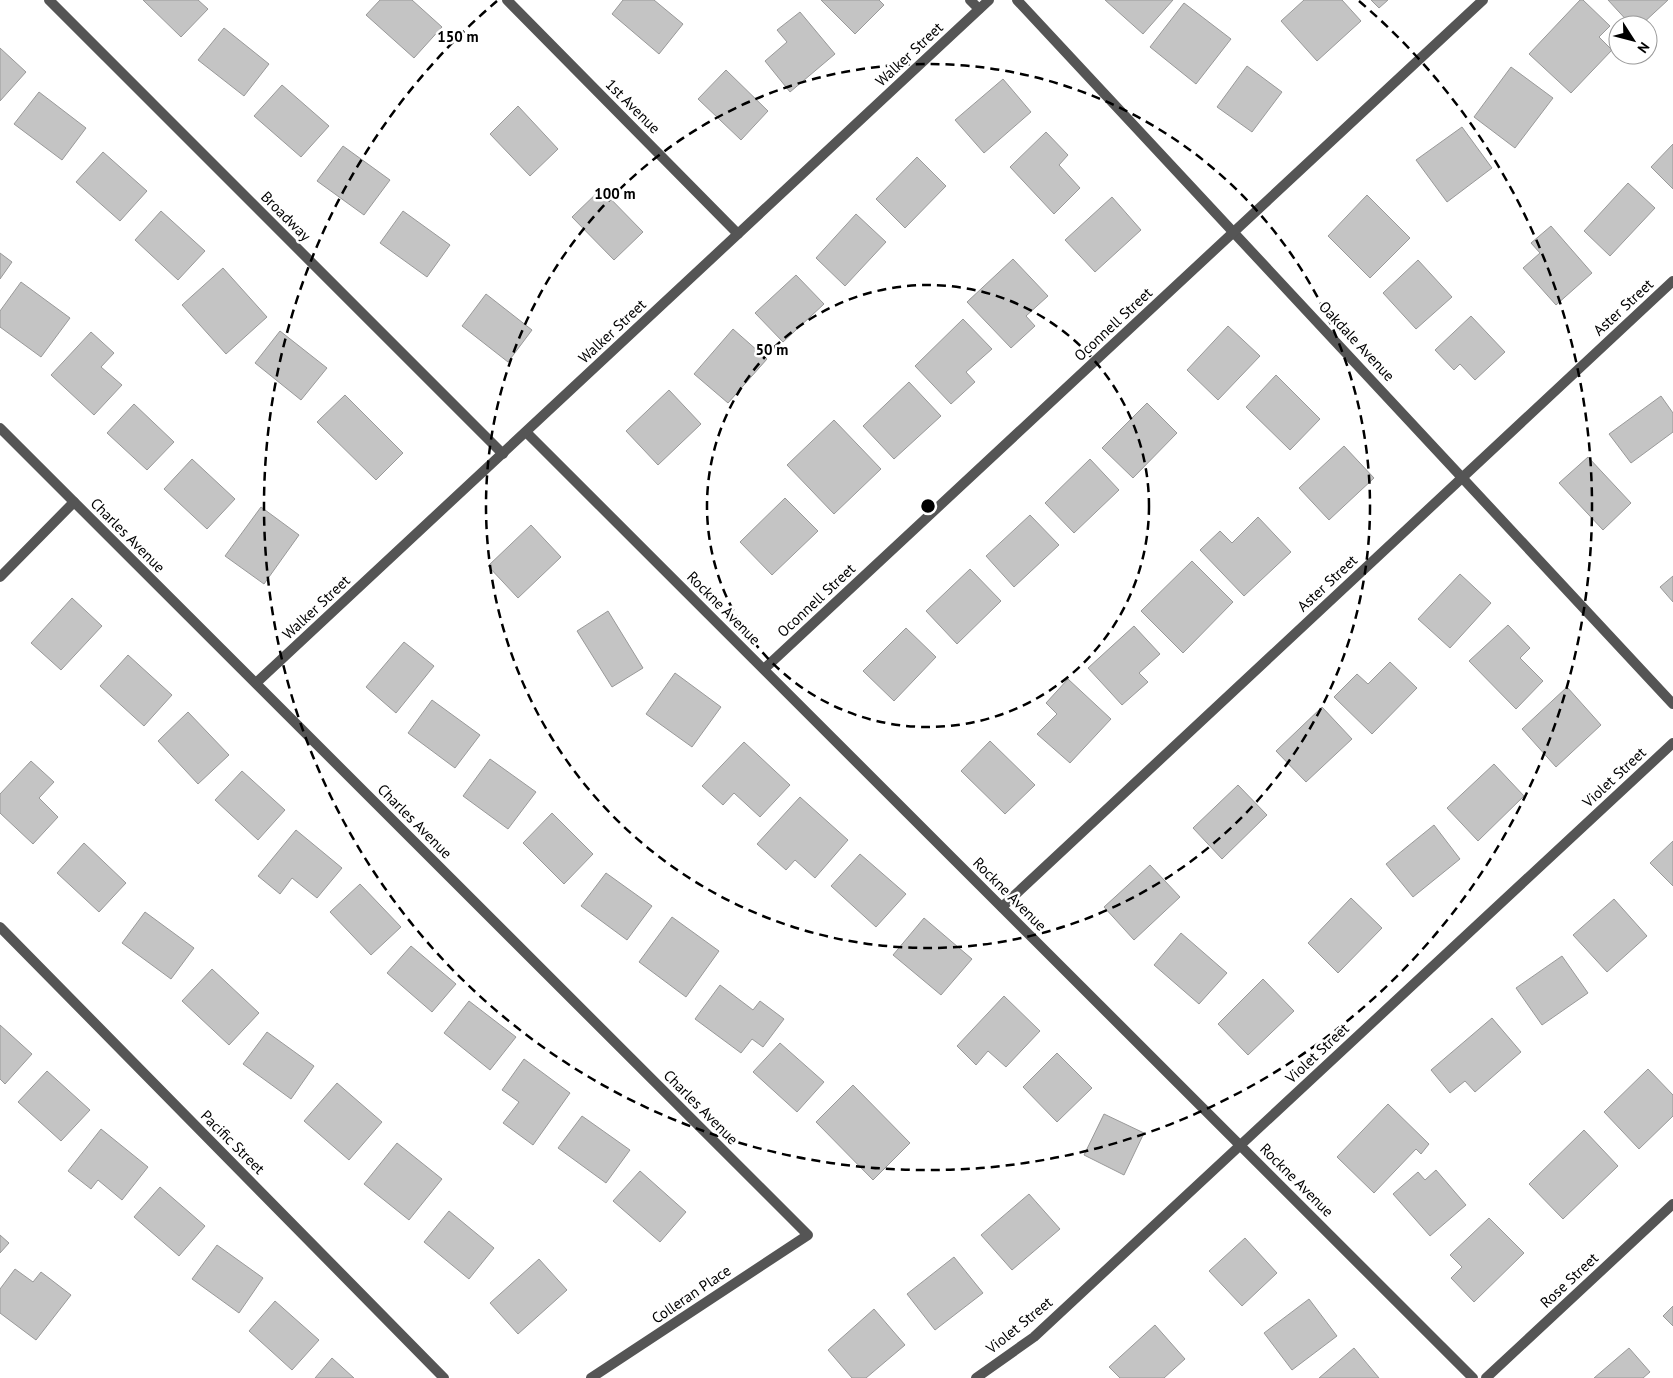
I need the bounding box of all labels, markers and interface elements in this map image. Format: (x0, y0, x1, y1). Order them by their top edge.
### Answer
north arrow (1608, 15, 1658, 65)
street label: Walker Street (871, 18, 947, 90)
text: 150 m (437, 27, 479, 46)
text: N (1634, 39, 1654, 57)
street label: 1st Avenue (602, 75, 664, 137)
text: 100 m (594, 184, 636, 203)
street label: Broadway (257, 187, 315, 245)
street label: Aster Street (1589, 274, 1657, 340)
street label: Oconnell Street (1070, 283, 1156, 365)
street label: Walker Street (574, 295, 650, 367)
street label: Oakdale Avenue (1315, 297, 1399, 385)
text: 50 m (756, 340, 788, 359)
street label: Charles Avenue (87, 494, 169, 576)
centre of rings (919, 497, 937, 515)
street label: Aster Street (1293, 550, 1361, 616)
street label: Oconnell Street (773, 559, 859, 641)
street label: Rockne Avenue (683, 567, 765, 649)
street label: Walker Street (278, 571, 354, 643)
street label: Violet Street (1578, 743, 1650, 812)
street label: Charles Avenue (374, 780, 456, 862)
street label: Rockne Avenue (969, 853, 1051, 935)
street label: Violet Street (1281, 1019, 1353, 1088)
street label: Charles Avenue (660, 1066, 742, 1148)
street label: Pacific Street (197, 1106, 269, 1178)
street label: Rockne Avenue (1256, 1139, 1338, 1221)
street label: Rose Street (1536, 1248, 1602, 1312)
street label: Colleran Place (648, 1261, 734, 1327)
street label: Violet Street (981, 1292, 1056, 1358)

